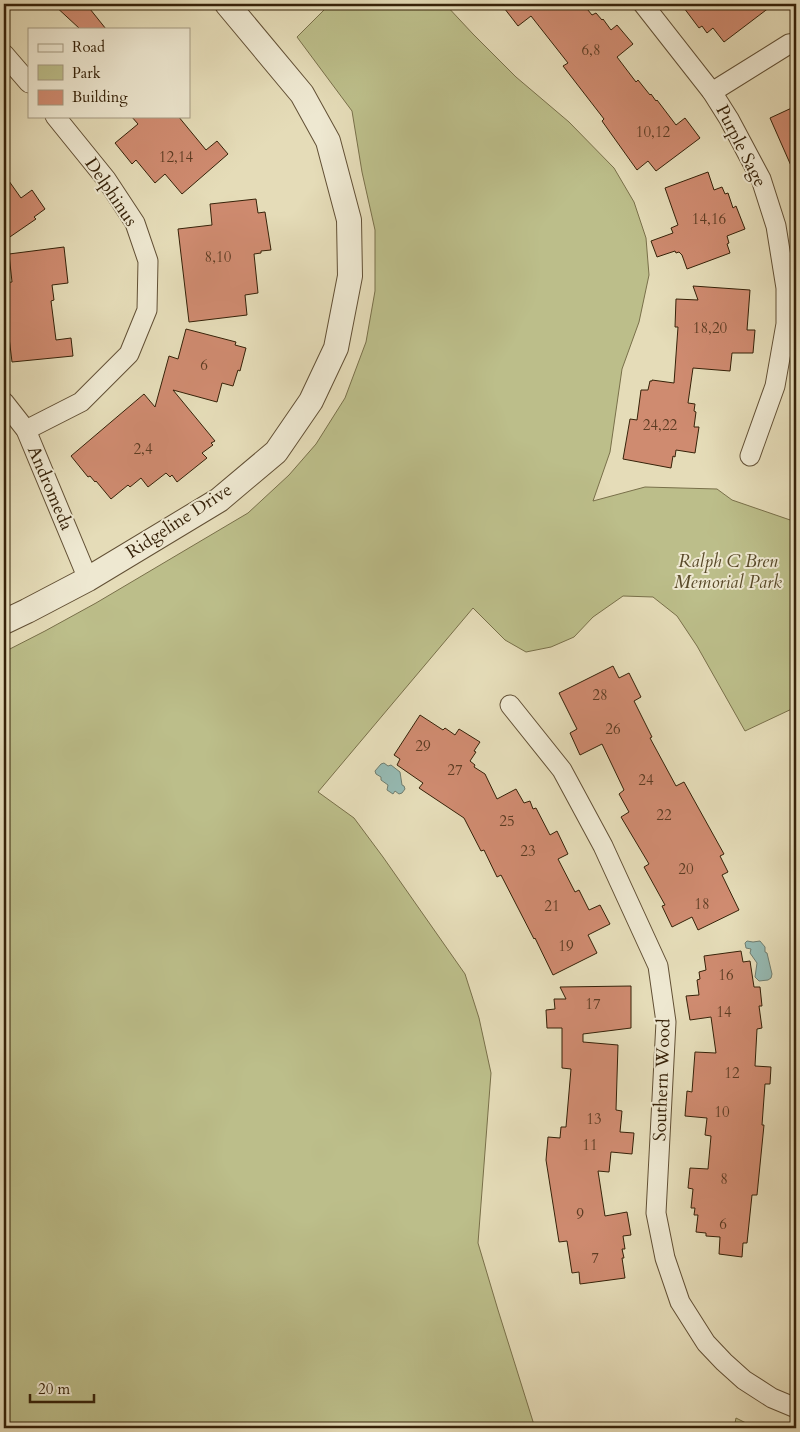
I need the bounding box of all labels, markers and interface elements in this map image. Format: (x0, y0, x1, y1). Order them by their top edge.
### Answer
legend (28, 28, 190, 118)
text: Road (72, 37, 105, 57)
house number: 6,8 (581, 40, 601, 60)
text: Park (72, 63, 101, 83)
text: Building (72, 87, 128, 107)
street label: Purple Sage (710, 101, 772, 191)
house number: 10,12 (636, 122, 671, 142)
house number: 12,14 (159, 147, 194, 167)
street label: Delphinus (79, 153, 143, 231)
house number: 14,16 (692, 209, 727, 229)
house number: 8,10 (205, 247, 232, 267)
house number: 18,20 (693, 318, 728, 338)
house number: 6 (200, 355, 208, 375)
house number: 24,22 (643, 415, 678, 435)
house number: 2,4 (133, 439, 153, 459)
street label: Andromeda (21, 442, 79, 534)
street label: Ridgeline Drive (121, 477, 237, 565)
park label: Ralph C Bren Memorial Park (674, 549, 782, 595)
house number: 28 (592, 685, 608, 705)
house number: 26 (605, 719, 621, 739)
house number: 29 (415, 736, 431, 756)
house number: 27 (447, 760, 463, 780)
house number: 24 (638, 770, 654, 790)
house number: 22 (656, 805, 672, 825)
house number: 25 (499, 811, 515, 831)
house number: 23 (520, 841, 536, 861)
house number: 20 (678, 859, 694, 879)
house number: 18 (694, 894, 710, 914)
house number: 21 (544, 896, 560, 916)
house number: 19 (558, 936, 574, 956)
house number: 16 (718, 965, 734, 985)
house number: 17 (585, 994, 601, 1014)
house number: 14 (716, 1002, 732, 1022)
street label: Southern Wood (647, 1018, 677, 1142)
house number: 12 (724, 1063, 740, 1083)
house number: 10 (714, 1102, 730, 1122)
house number: 13 (586, 1109, 602, 1129)
house number: 11 (582, 1135, 598, 1155)
house number: 8 (720, 1169, 728, 1189)
house number: 9 (576, 1204, 584, 1224)
house number: 6 (719, 1214, 727, 1234)
house number: 7 (591, 1248, 599, 1268)
scale bar (30, 1372, 94, 1404)
text: 20 m (38, 1379, 70, 1399)

